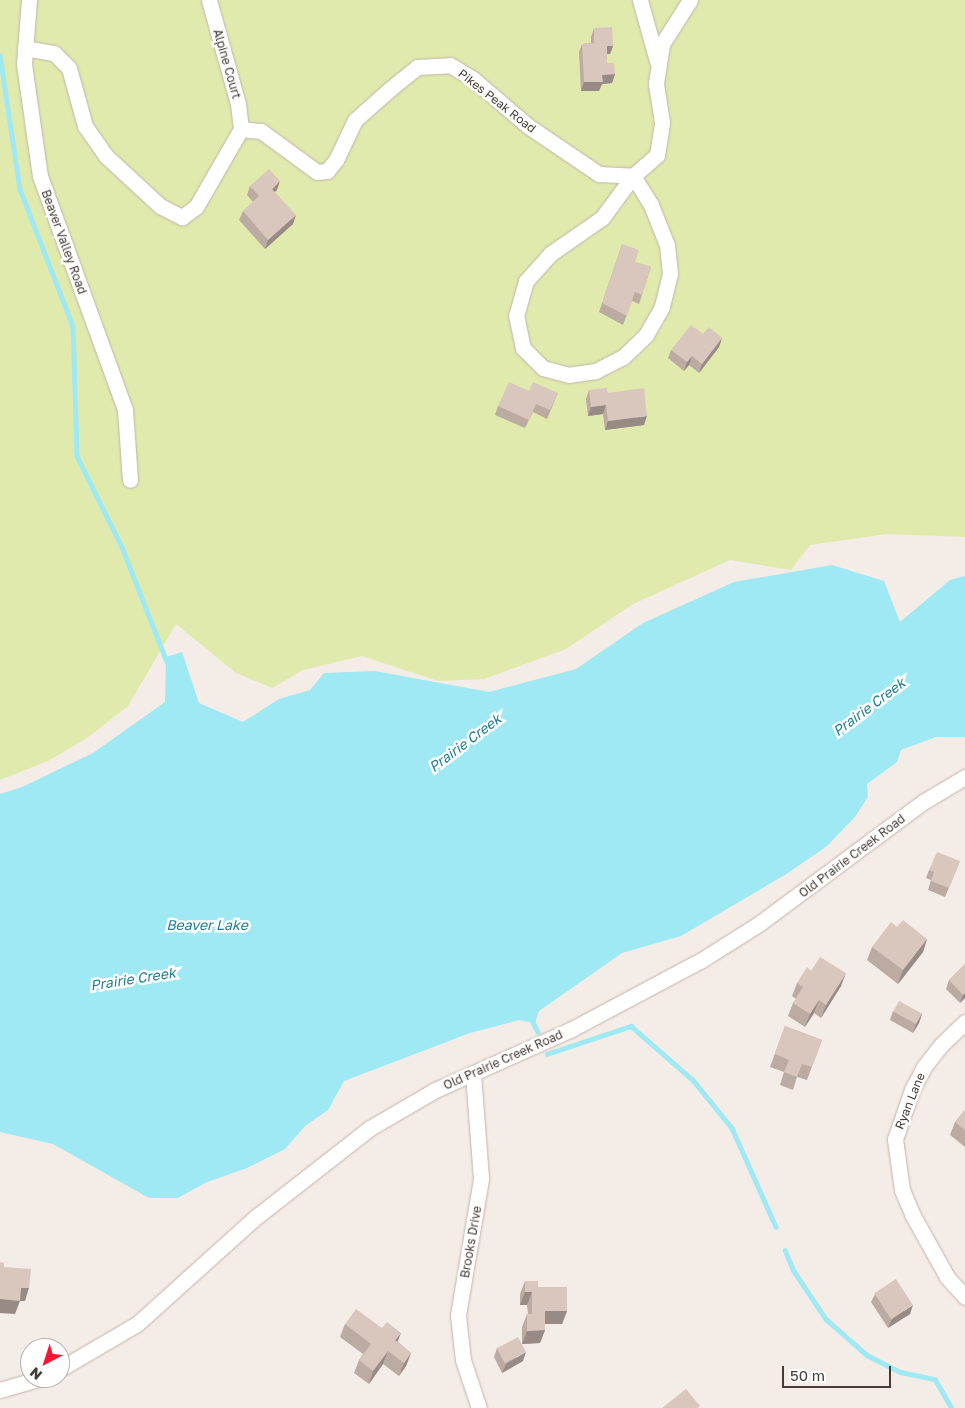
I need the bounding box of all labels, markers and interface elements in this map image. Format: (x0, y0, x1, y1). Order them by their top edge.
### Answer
street label: Alpine Court (210, 27, 244, 101)
street label: Pikes Peak Road (455, 66, 539, 136)
street label: Beaver Valley Road (38, 188, 90, 296)
water label: Prairie Creek (830, 674, 908, 740)
water label: Prairie Creek (426, 710, 504, 776)
street label: Old Prairie Creek Road (796, 811, 908, 901)
water label: Beaver Lake (166, 917, 248, 933)
water label: Prairie Creek (89, 964, 177, 994)
street label: Old Prairie Creek Road (441, 1027, 565, 1093)
street label: Ryan Lane (892, 1071, 928, 1131)
street label: Brooks Drive (458, 1205, 484, 1279)
north arrow (20, 1338, 70, 1388)
scale bar (785, 1356, 894, 1388)
text: N (26, 1364, 45, 1384)
text: 50 m (790, 1366, 825, 1384)

